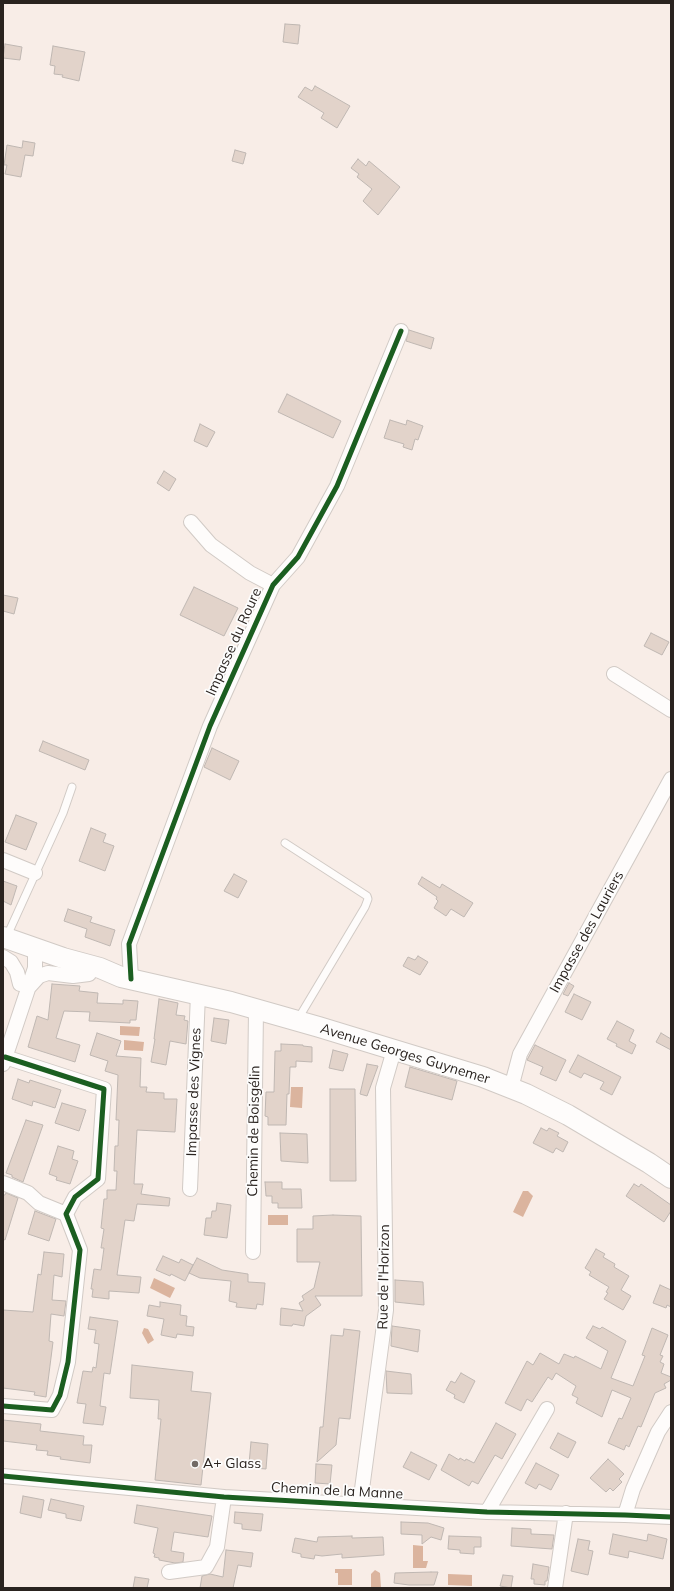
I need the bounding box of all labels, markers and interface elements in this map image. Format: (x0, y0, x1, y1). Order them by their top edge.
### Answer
street label: Impasse du Roure (203, 585, 265, 699)
street label: Impasse des Lauriers (547, 868, 627, 996)
street label: Avenue Georges Guynemer (318, 1020, 492, 1088)
street label: Impasse des Vignes (183, 1027, 205, 1157)
street label: Chemin de Boisgélin (244, 1065, 264, 1197)
street label: Rue de l'Horizon (375, 1224, 393, 1330)
place label: A+ Glass (203, 1456, 261, 1472)
marker: A+ Glass (190, 1459, 200, 1469)
street label: Chemin de la Manne (270, 1479, 404, 1503)

